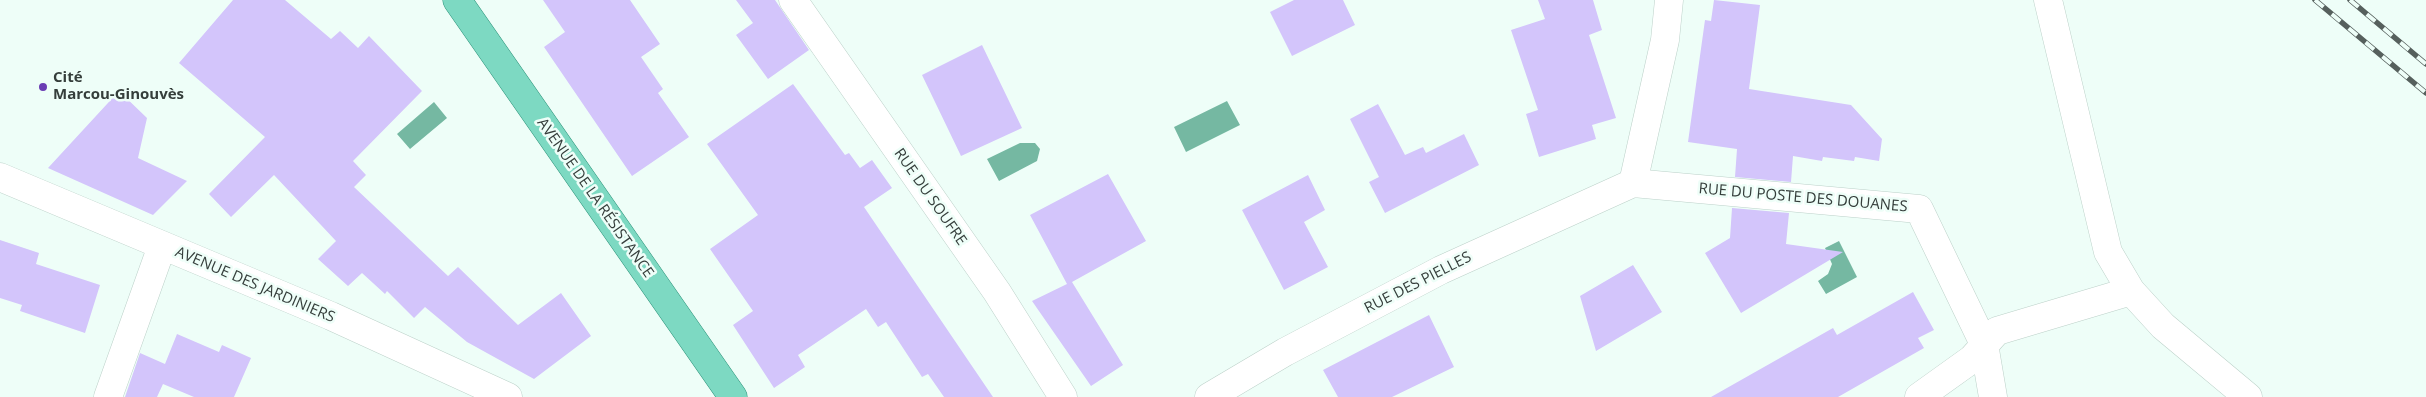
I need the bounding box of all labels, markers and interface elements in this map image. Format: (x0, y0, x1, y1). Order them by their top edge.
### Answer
place label: Cité Marcou-Ginouvès (53, 69, 184, 104)
marker: Cité Marcou-Ginouvès (37, 81, 49, 93)
street label: AVENUE DE LA RÉSISTANCE (533, 115, 657, 281)
street label: RUE DU SOUFRE (890, 145, 970, 249)
street label: RUE DU POSTE DES DOUANES (1698, 180, 1908, 216)
street label: AVENUE DES JARDINIERS (172, 243, 338, 327)
street label: RUE DES PIELLES (1362, 248, 1474, 318)

